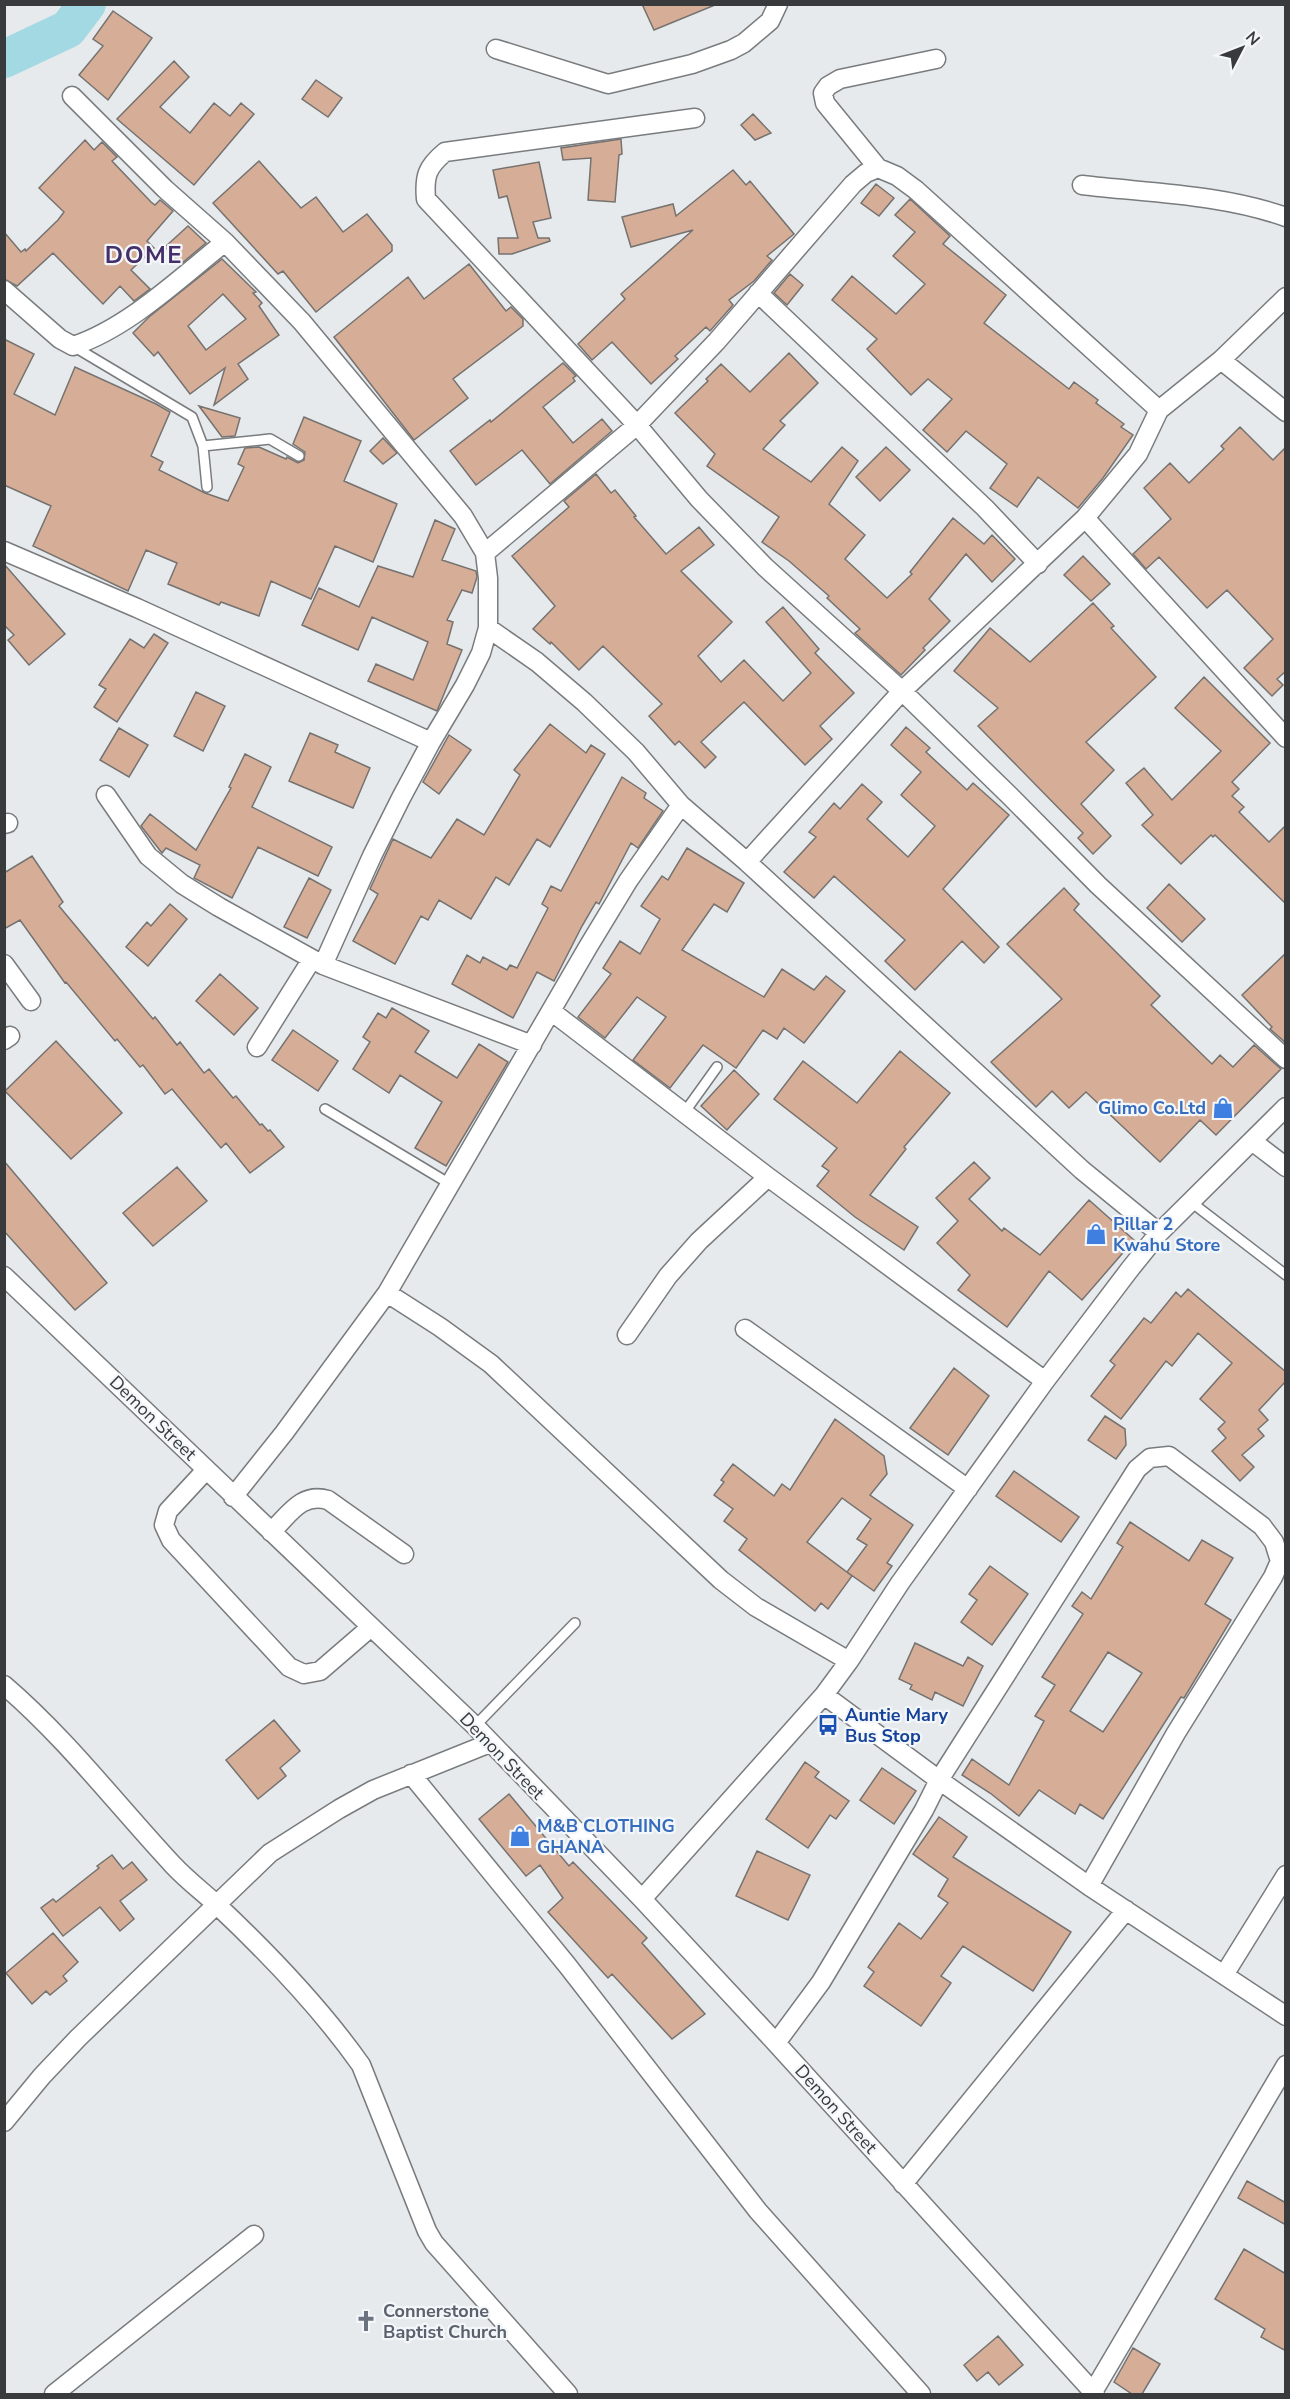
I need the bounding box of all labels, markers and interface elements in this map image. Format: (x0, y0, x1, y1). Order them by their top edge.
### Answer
north arrow (1212, 18, 1272, 78)
text: N (1240, 27, 1265, 50)
district label: DOME (105, 239, 183, 271)
place label: Glimo Co.Ltd (1098, 1096, 1206, 1120)
shop icon: Glimo Co.Ltd (1211, 1096, 1235, 1120)
place label: Pillar 2 Kwahu Store (1113, 1212, 1221, 1257)
shop icon: Pillar 2 Kwahu Store (1084, 1222, 1108, 1246)
street label: Demon Street (104, 1370, 202, 1466)
place label: Auntie Mary Bus Stop (845, 1703, 949, 1748)
street label: Demon Street (454, 1707, 550, 1805)
bus stop icon: Auntie Mary Bus Stop (816, 1713, 840, 1737)
place label: M&B CLOTHING GHANA (537, 1814, 675, 1859)
shop icon: M&B CLOTHING GHANA (508, 1824, 532, 1848)
street label: Demon Street (790, 2059, 883, 2159)
place label: Connerstone Baptist Church (383, 2299, 507, 2344)
church icon: Connerstone Baptist Church (354, 2309, 378, 2333)

